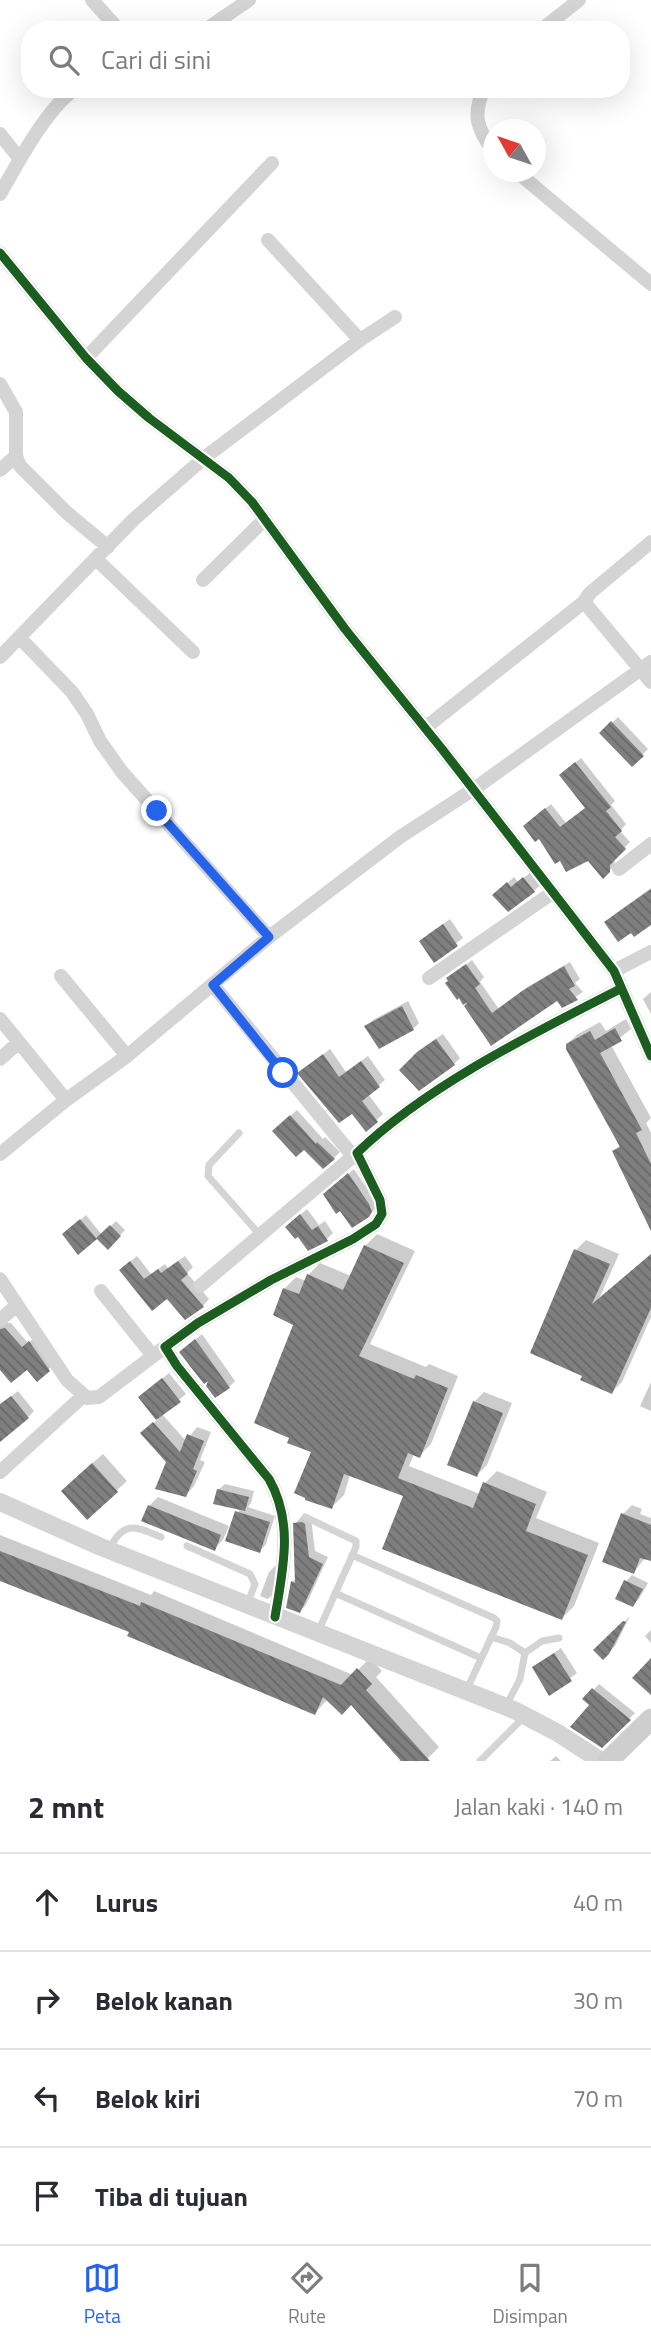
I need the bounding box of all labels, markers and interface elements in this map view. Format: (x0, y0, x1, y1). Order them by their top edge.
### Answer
search box (21, 21, 630, 98)
text: Cari di sini (101, 40, 211, 79)
icon: search (45, 41, 83, 79)
north arrow (483, 119, 546, 182)
route end (141, 795, 172, 826)
route start (267, 1057, 298, 1088)
text: 2 mnt (28, 1784, 104, 1830)
text: Jalan kaki · 140 m (454, 1789, 623, 1824)
icon: ahead (28, 1883, 66, 1921)
text: Lurus (95, 1883, 158, 1922)
text: 40 m (573, 1885, 623, 1920)
icon: right (28, 1981, 66, 2019)
text: Belok kanan (95, 1981, 233, 2020)
text: 30 m (573, 1983, 623, 2018)
icon: left (28, 2079, 66, 2117)
text: Belok kiri (95, 2079, 201, 2118)
text: 70 m (573, 2081, 623, 2116)
icon: arrive (28, 2177, 66, 2215)
text: Tiba di tujuan (95, 2177, 248, 2216)
tab: Peta (83, 2259, 121, 2330)
tab: Rute (288, 2259, 326, 2330)
tab: Disimpan (493, 2259, 568, 2330)

